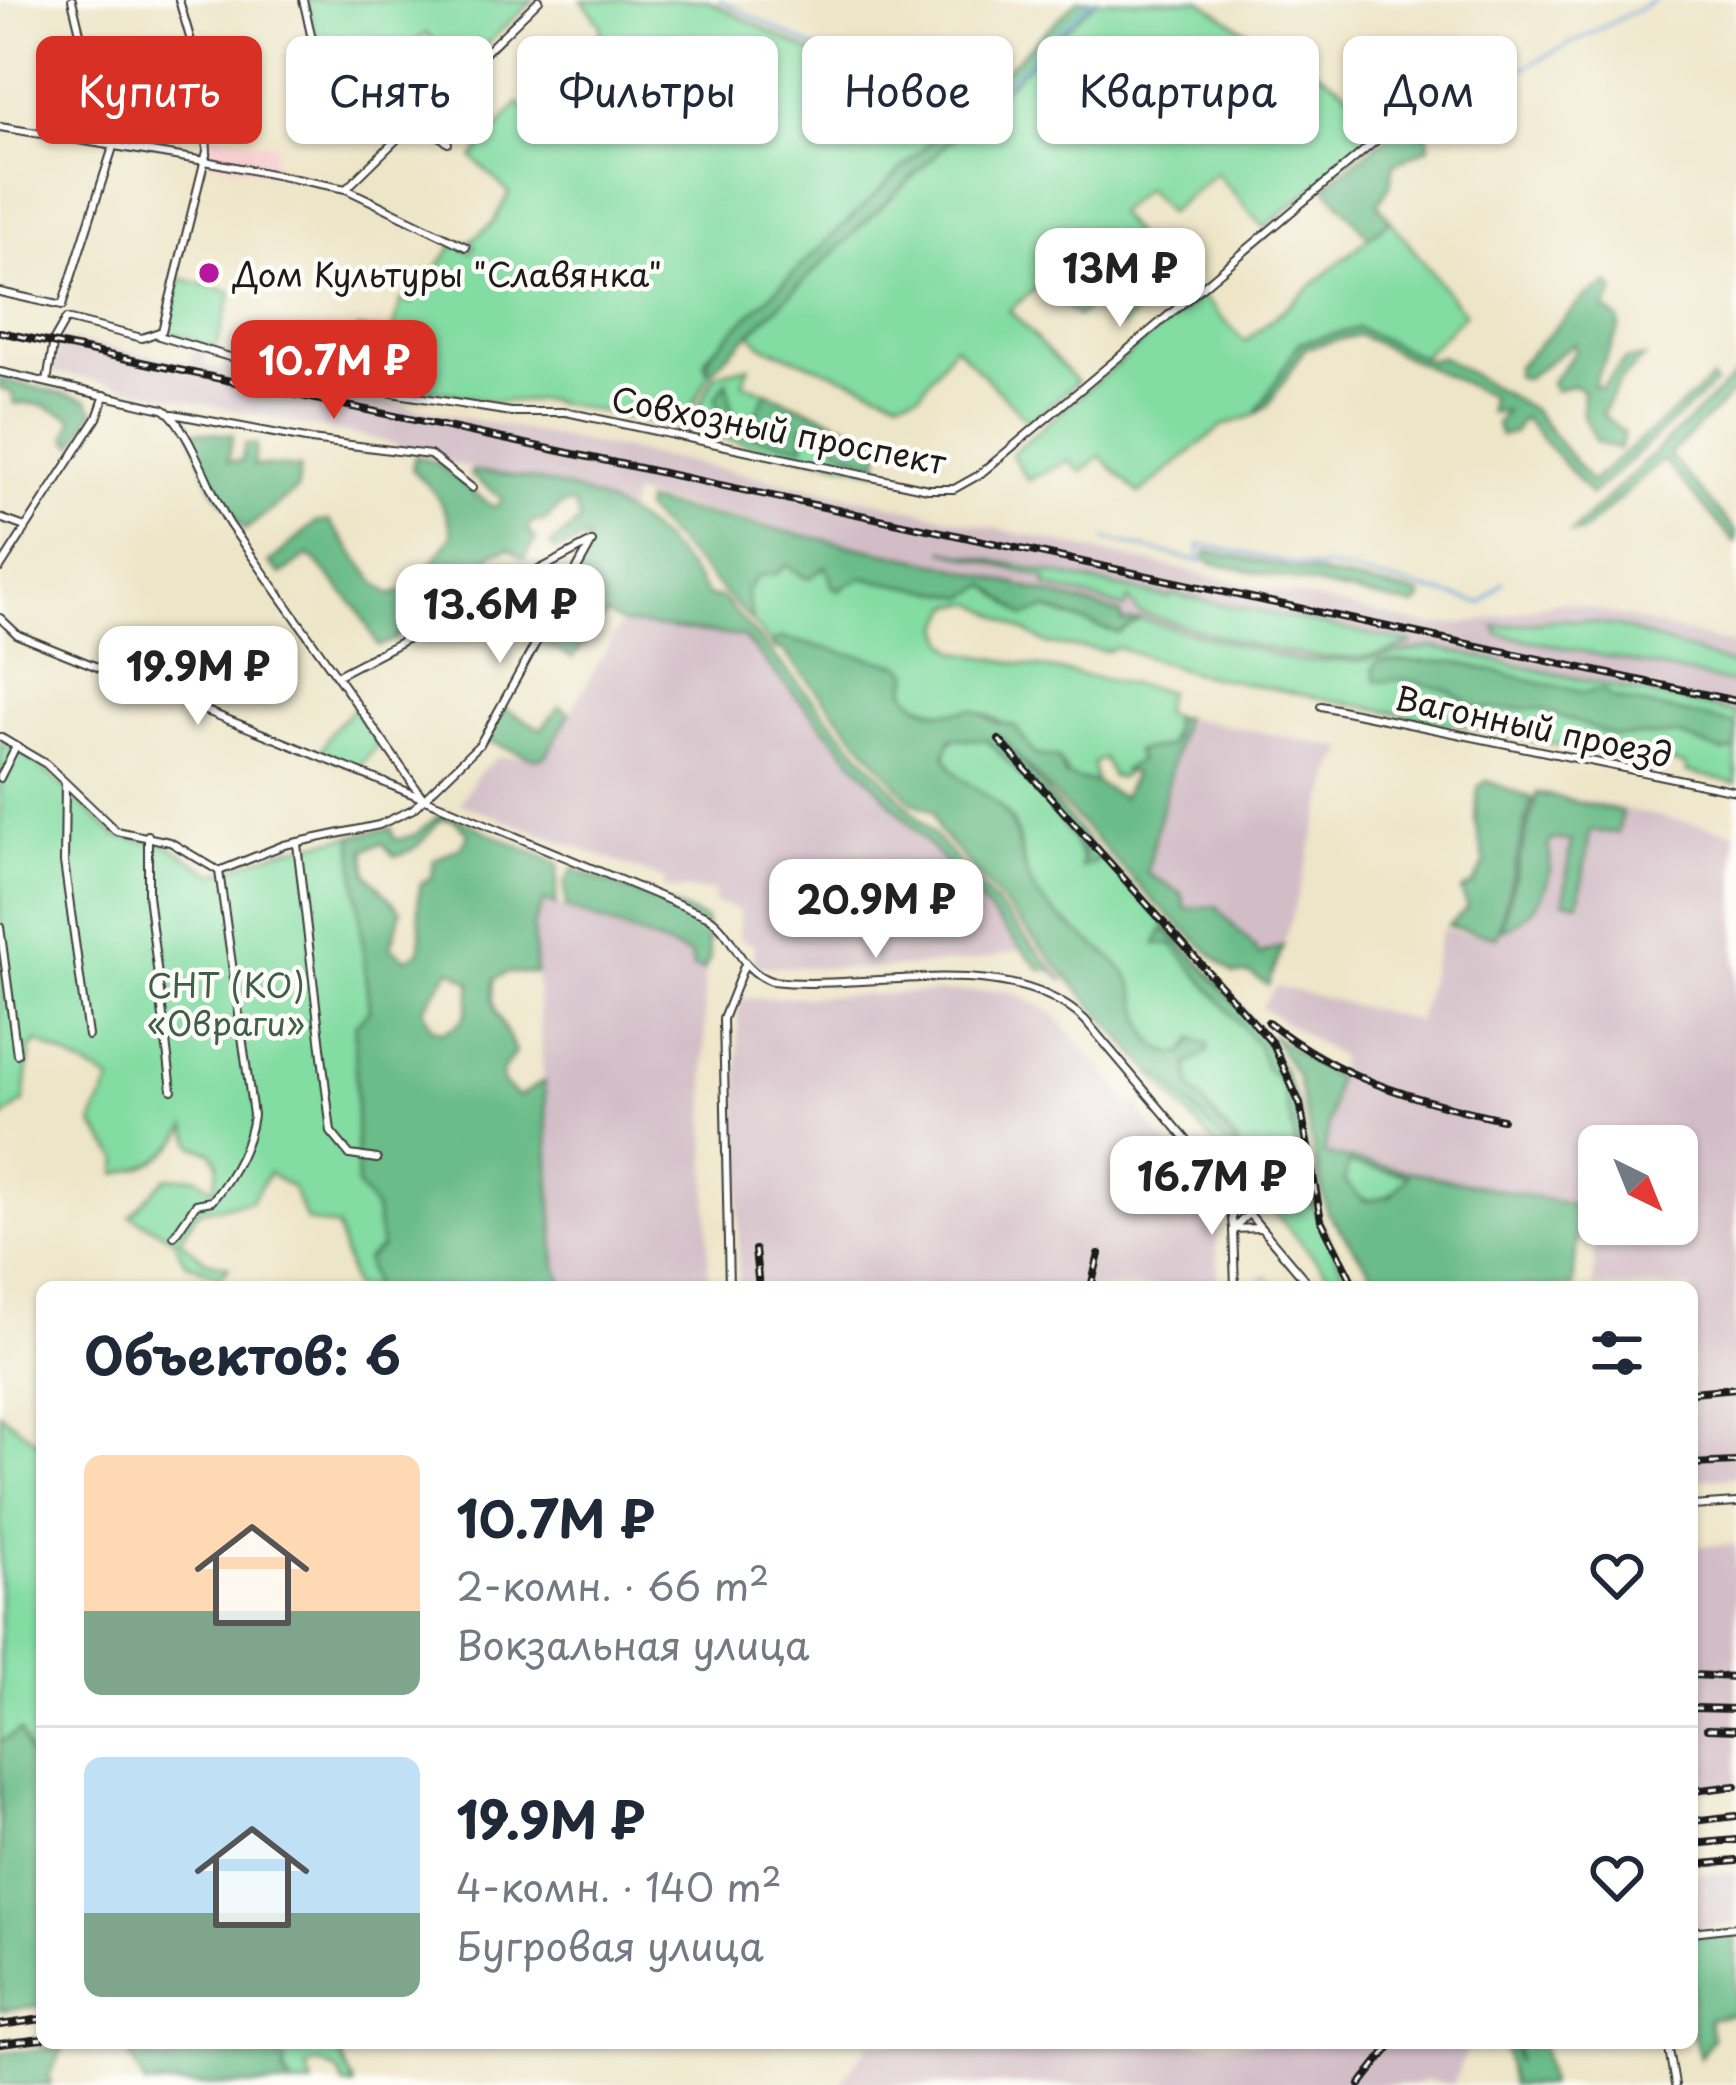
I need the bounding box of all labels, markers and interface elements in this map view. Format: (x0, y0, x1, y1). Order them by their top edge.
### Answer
chip: Купить (36, 36, 262, 144)
chip: Снять (286, 36, 493, 144)
chip: Фильтры (517, 36, 778, 144)
chip: Новое (802, 36, 1013, 144)
chip: Квартира (1037, 36, 1319, 144)
chip: Дом (1343, 36, 1517, 144)
pin: 13M ₽ (1036, 228, 1204, 330)
text: 13M ₽ (1062, 237, 1178, 296)
place label: Дом Культуры "Славянка" (232, 248, 662, 298)
marker: Дом Культуры "Славянка" (196, 260, 222, 286)
pin: 10.7M ₽ (223, 320, 445, 422)
text: 10.7M ₽ (258, 329, 410, 388)
street label: Совхозный проспект (607, 372, 951, 486)
pin: 13.6M ₽ (389, 564, 611, 666)
text: 13.6M ₽ (423, 573, 577, 632)
pin: 19.9M ₽ (87, 626, 309, 728)
text: 19.9M ₽ (126, 635, 270, 694)
street label: Вагонный проезд (1391, 671, 1677, 779)
pin: 20.9M ₽ (765, 859, 987, 961)
text: 20.9M ₽ (796, 868, 956, 927)
park label: СНТ (КО) «Овраги» (147, 959, 305, 1047)
north arrow (1578, 1125, 1698, 1245)
map controls (1578, 1125, 1698, 1245)
pin: 16.7M ₽ (1101, 1136, 1323, 1238)
text: 16.7M ₽ (1137, 1145, 1287, 1204)
text: Объектов: 6 (84, 1315, 401, 1392)
icon: filters (1584, 1320, 1650, 1386)
text: 10.7M ₽ (456, 1478, 655, 1555)
icon: home (180, 1503, 324, 1647)
icon: heart (1584, 1542, 1650, 1608)
text: 2-комн. · 66 m² (456, 1555, 769, 1614)
text: Вокзальная улица (456, 1614, 809, 1673)
text: 19.9M ₽ (456, 1779, 645, 1856)
icon: home (180, 1805, 324, 1949)
icon: heart (1584, 1844, 1650, 1910)
text: 4-комн. · 140 m² (456, 1856, 782, 1915)
text: Бугровая улица (456, 1915, 764, 1974)

